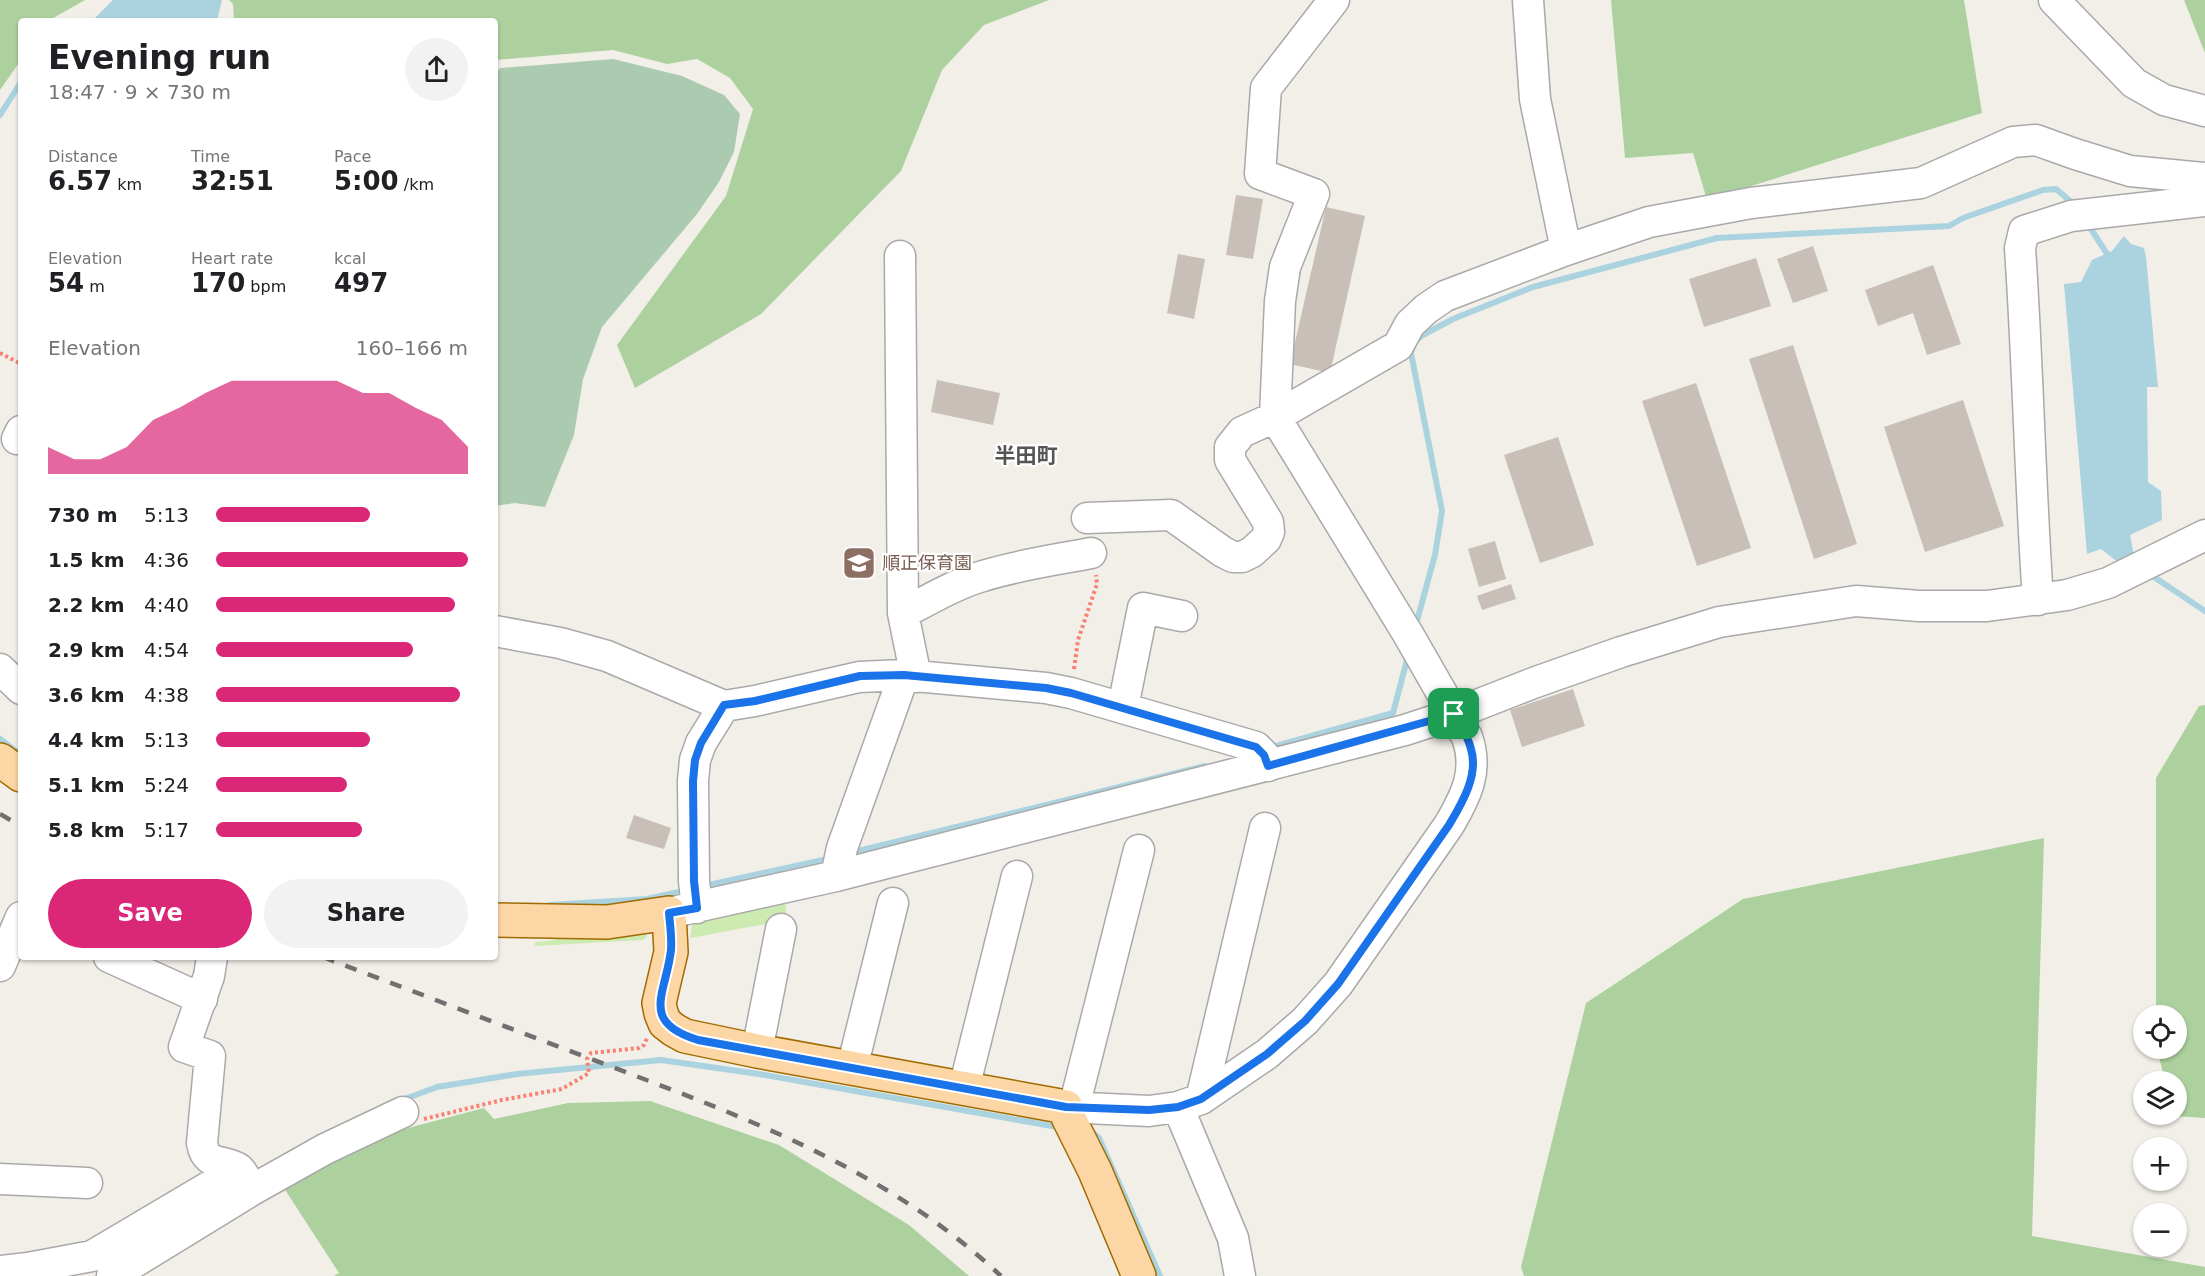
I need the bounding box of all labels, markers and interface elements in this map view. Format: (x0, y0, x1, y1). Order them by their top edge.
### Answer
text: Evening run (48, 38, 271, 77)
button: share (405, 38, 468, 101)
text: 18:47 · 9 × 730 m (48, 80, 231, 104)
text: Distance (48, 147, 118, 166)
text: Time (191, 147, 230, 166)
text: Pace (334, 147, 371, 166)
text: 6.57 (48, 166, 112, 196)
text: 32:51 (191, 166, 274, 196)
text: 5:00 (334, 166, 399, 196)
text: km (112, 175, 142, 194)
text: /km (399, 175, 434, 194)
text: Elevation (48, 249, 122, 268)
text: Heart rate (191, 249, 273, 268)
text: kcal (334, 249, 366, 268)
text: 54 (48, 268, 84, 298)
text: 170 (191, 268, 245, 298)
text: 497 (334, 268, 388, 298)
text: m (84, 277, 105, 296)
text: bpm (245, 277, 286, 296)
text: Elevation (48, 336, 141, 360)
text: 160–166 m (356, 336, 468, 360)
district label: 半田町 (995, 444, 1058, 468)
text: 730 m (48, 503, 118, 527)
text: 5:13 (144, 503, 189, 527)
school or university icon: 順正保育園 (841, 545, 877, 581)
text: 1.5 km (48, 548, 125, 572)
text: 4:36 (144, 548, 189, 572)
place label: 順正保育園 (882, 552, 972, 573)
text: 2.2 km (48, 593, 125, 617)
text: 4:40 (144, 593, 189, 617)
text: 2.9 km (48, 638, 125, 662)
text: 4:54 (144, 638, 189, 662)
text: 3.6 km (48, 683, 125, 707)
text: 4:38 (144, 683, 189, 707)
pin (1428, 688, 1479, 739)
icon: arrive (1437, 697, 1470, 730)
text: 4.4 km (48, 728, 125, 752)
text: 5:13 (144, 728, 189, 752)
text: 5.1 km (48, 773, 125, 797)
text: 5:24 (144, 773, 189, 797)
text: 5.8 km (48, 818, 125, 842)
text: 5:17 (144, 818, 189, 842)
button: Save (48, 879, 252, 948)
button: Share (264, 879, 468, 948)
map controls (2133, 1005, 2187, 1257)
button: locate (2133, 1005, 2187, 1059)
button: layers (2133, 1071, 2187, 1125)
button: + (2133, 1137, 2187, 1191)
button: − (2133, 1203, 2187, 1257)

